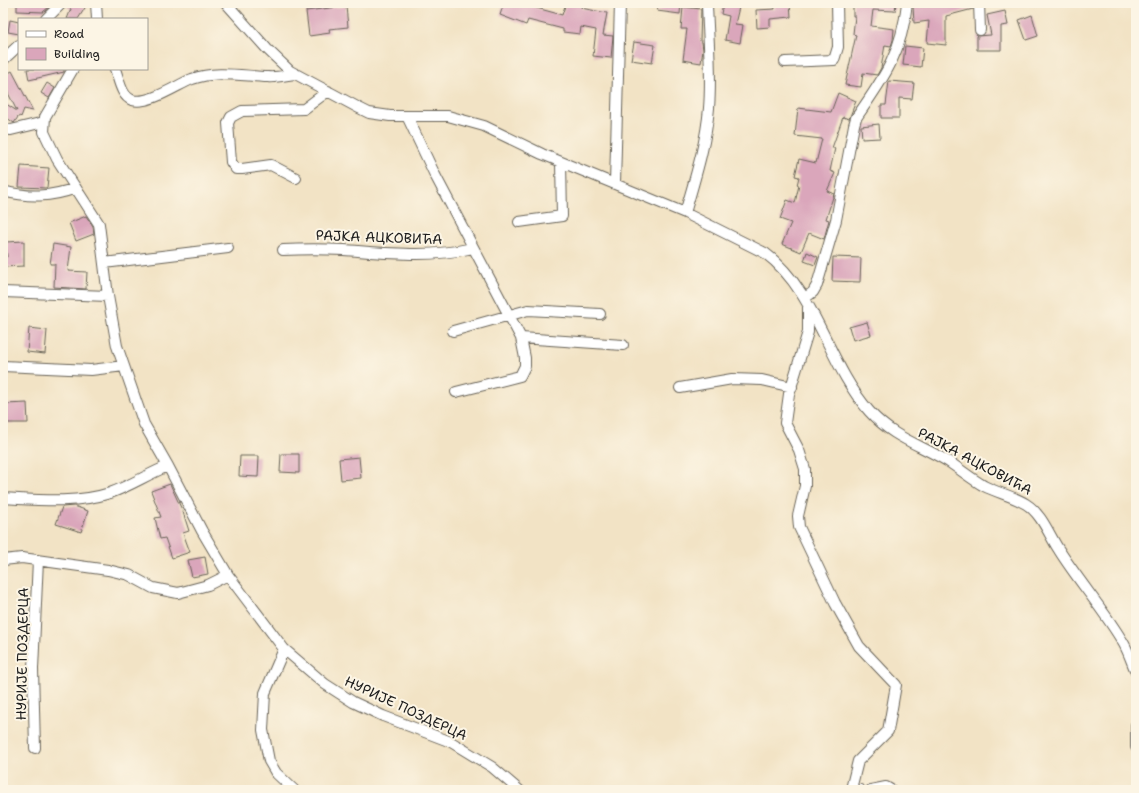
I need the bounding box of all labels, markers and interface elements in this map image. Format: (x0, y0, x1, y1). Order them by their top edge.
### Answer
legend (18, 18, 148, 70)
text: Road (54, 26, 85, 42)
text: Building (54, 46, 100, 62)
street label: РАЈКА АЦКОВИЋА (315, 226, 443, 248)
street label: РАЈКА АЦКОВИЋА (915, 423, 1035, 499)
street label: НУРИЈЕ ПОЗДЕРЦА (12, 587, 32, 721)
street label: НУРИЈЕ ПОЗДЕРЦА (342, 672, 470, 744)

